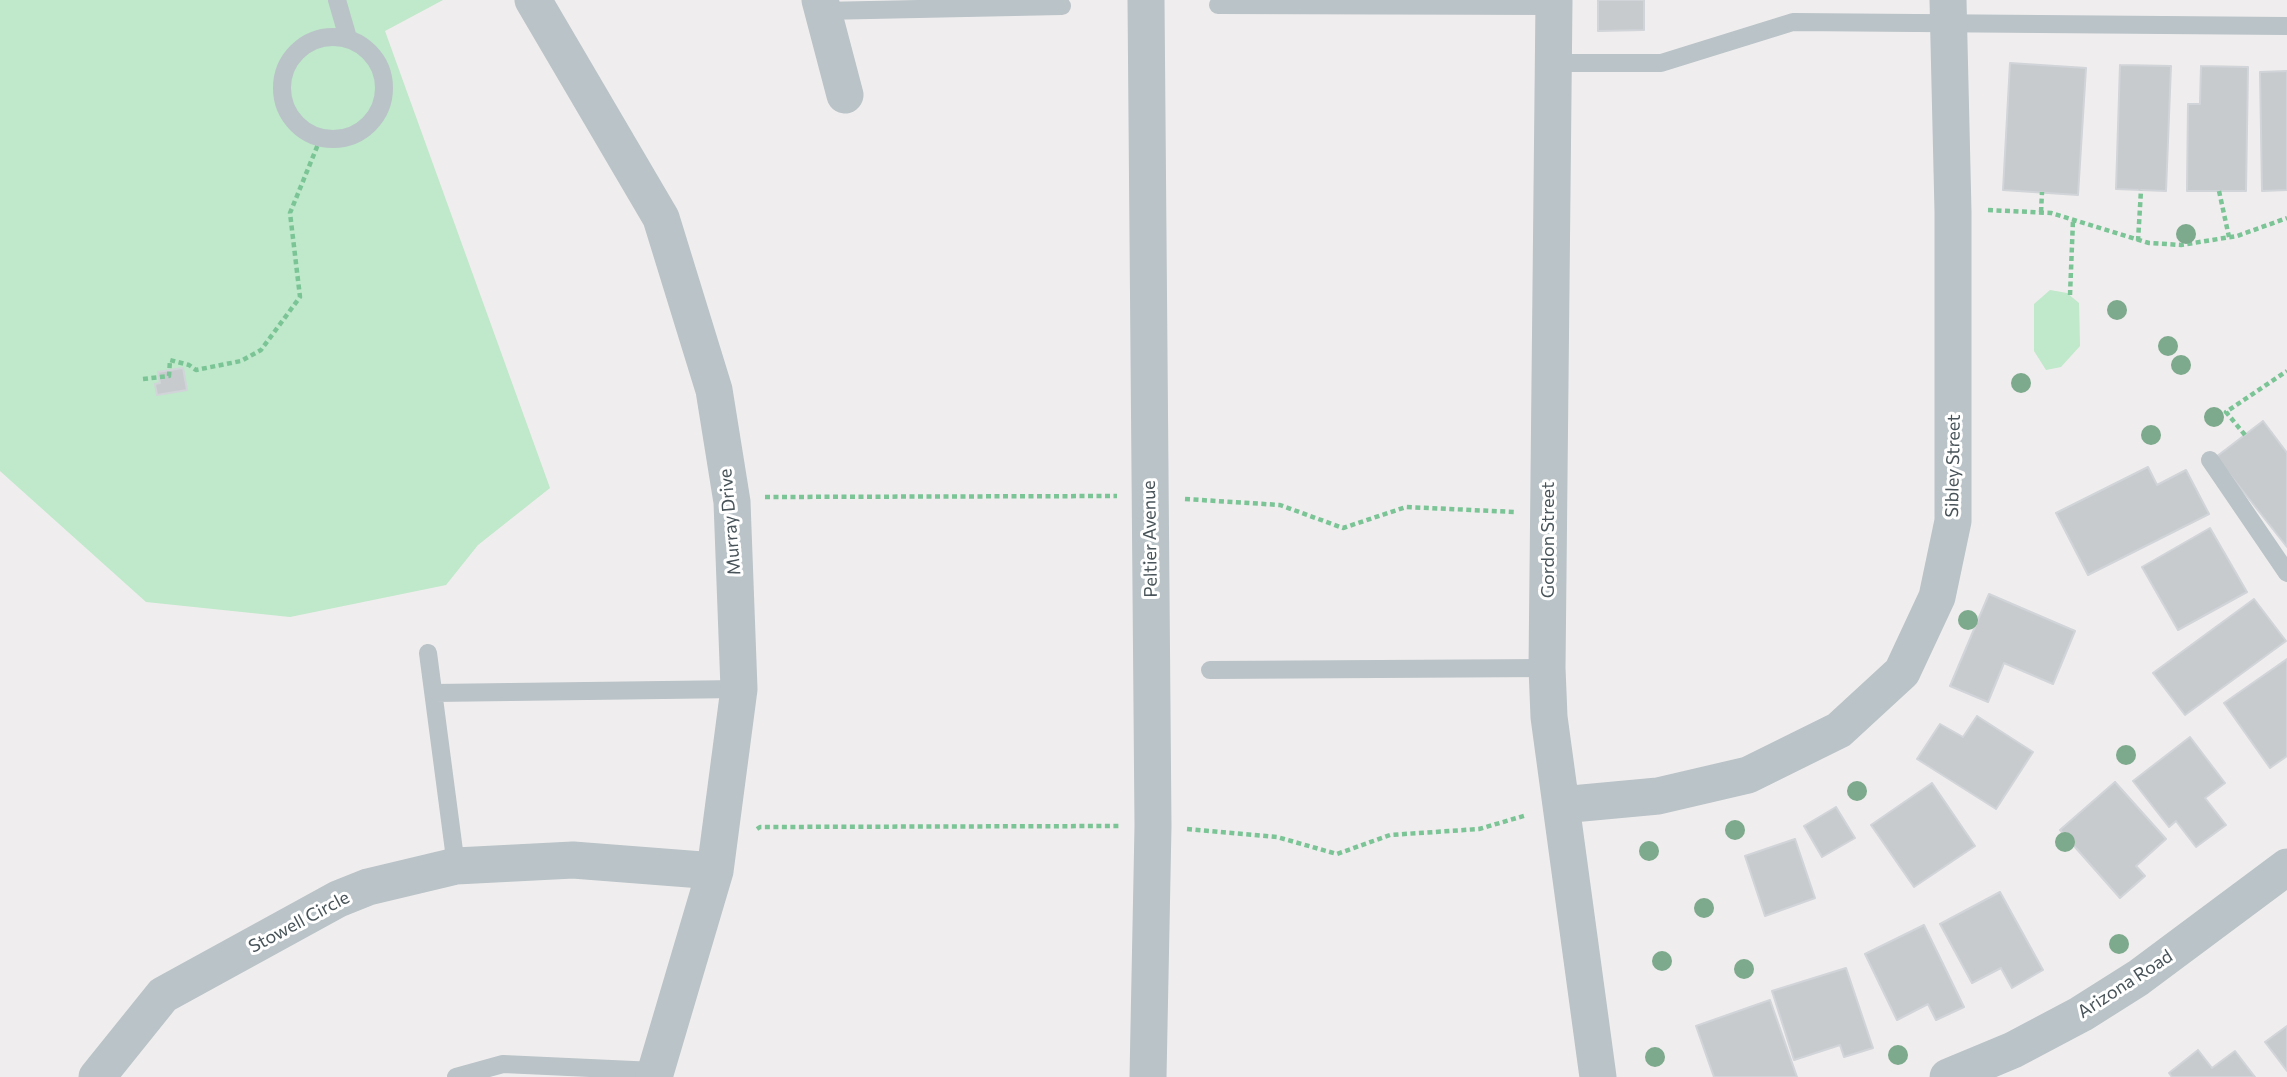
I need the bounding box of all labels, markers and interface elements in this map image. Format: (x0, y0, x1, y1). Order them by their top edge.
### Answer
street label: Sibley Street (1941, 414, 1965, 518)
street label: Murray Drive (715, 468, 745, 576)
street label: Peltier Avenue (1138, 480, 1162, 598)
street label: Gordon Street (1537, 482, 1559, 598)
street label: Stowell Circle (245, 886, 353, 958)
street label: Arizona Road (2073, 945, 2177, 1023)

